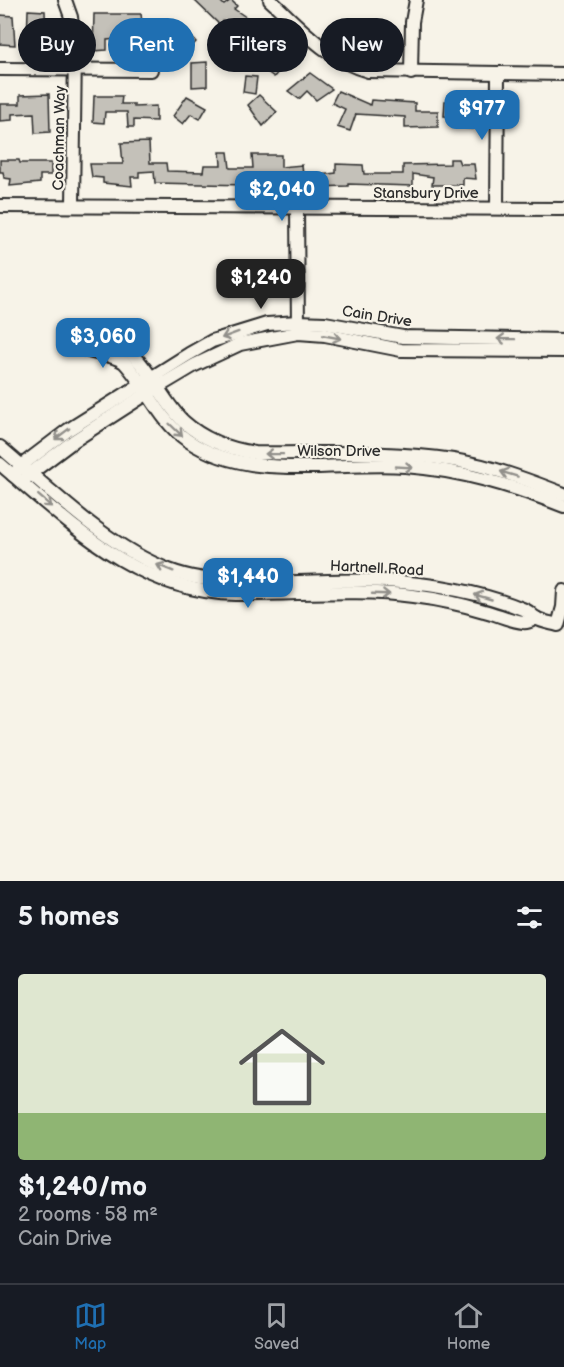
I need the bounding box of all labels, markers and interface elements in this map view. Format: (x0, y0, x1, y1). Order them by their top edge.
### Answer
chip: Buy (18, 18, 96, 72)
chip: Rent (108, 18, 195, 72)
chip: Filters (207, 18, 308, 72)
chip: New (320, 18, 404, 72)
street label: Coachman Way (49, 85, 70, 191)
pin: $977 (446, 90, 518, 141)
text: $977 (459, 97, 505, 121)
pin: $2,040 (233, 171, 331, 222)
text: $2,040 (249, 178, 315, 202)
street label: Stansbury Drive (373, 184, 479, 203)
pin: $1,240 (212, 259, 310, 310)
text: $1,240 (230, 266, 292, 290)
street label: Cain Drive (341, 302, 413, 331)
pin: $3,060 (54, 318, 152, 369)
text: $3,060 (70, 325, 136, 349)
one-way arrow (221, 330, 239, 341)
one-way arrow (322, 332, 342, 343)
one-way arrow (496, 333, 516, 345)
one-way arrow (169, 423, 184, 437)
one-way arrow (55, 428, 71, 441)
street label: Wilson Drive (297, 442, 381, 461)
one-way arrow (264, 448, 284, 459)
one-way arrow (393, 461, 413, 472)
one-way arrow (500, 468, 519, 479)
one-way arrow (37, 494, 52, 508)
street label: Hartnell Road (330, 557, 424, 580)
pin: $1,440 (199, 558, 297, 609)
one-way arrow (156, 562, 175, 573)
text: $1,440 (217, 565, 279, 589)
one-way arrow (371, 588, 391, 599)
one-way arrow (474, 591, 493, 602)
icon: filters (513, 901, 546, 934)
text: 5 homes (18, 902, 119, 933)
icon: home (228, 1013, 336, 1121)
text: $1,240/mo (18, 1172, 147, 1203)
text: 2 rooms · 58 m² (18, 1203, 158, 1227)
text: Cain Drive (18, 1227, 112, 1251)
tab: Map (74, 1299, 107, 1354)
tab: Saved (254, 1299, 299, 1354)
tab: Home (447, 1299, 490, 1354)

